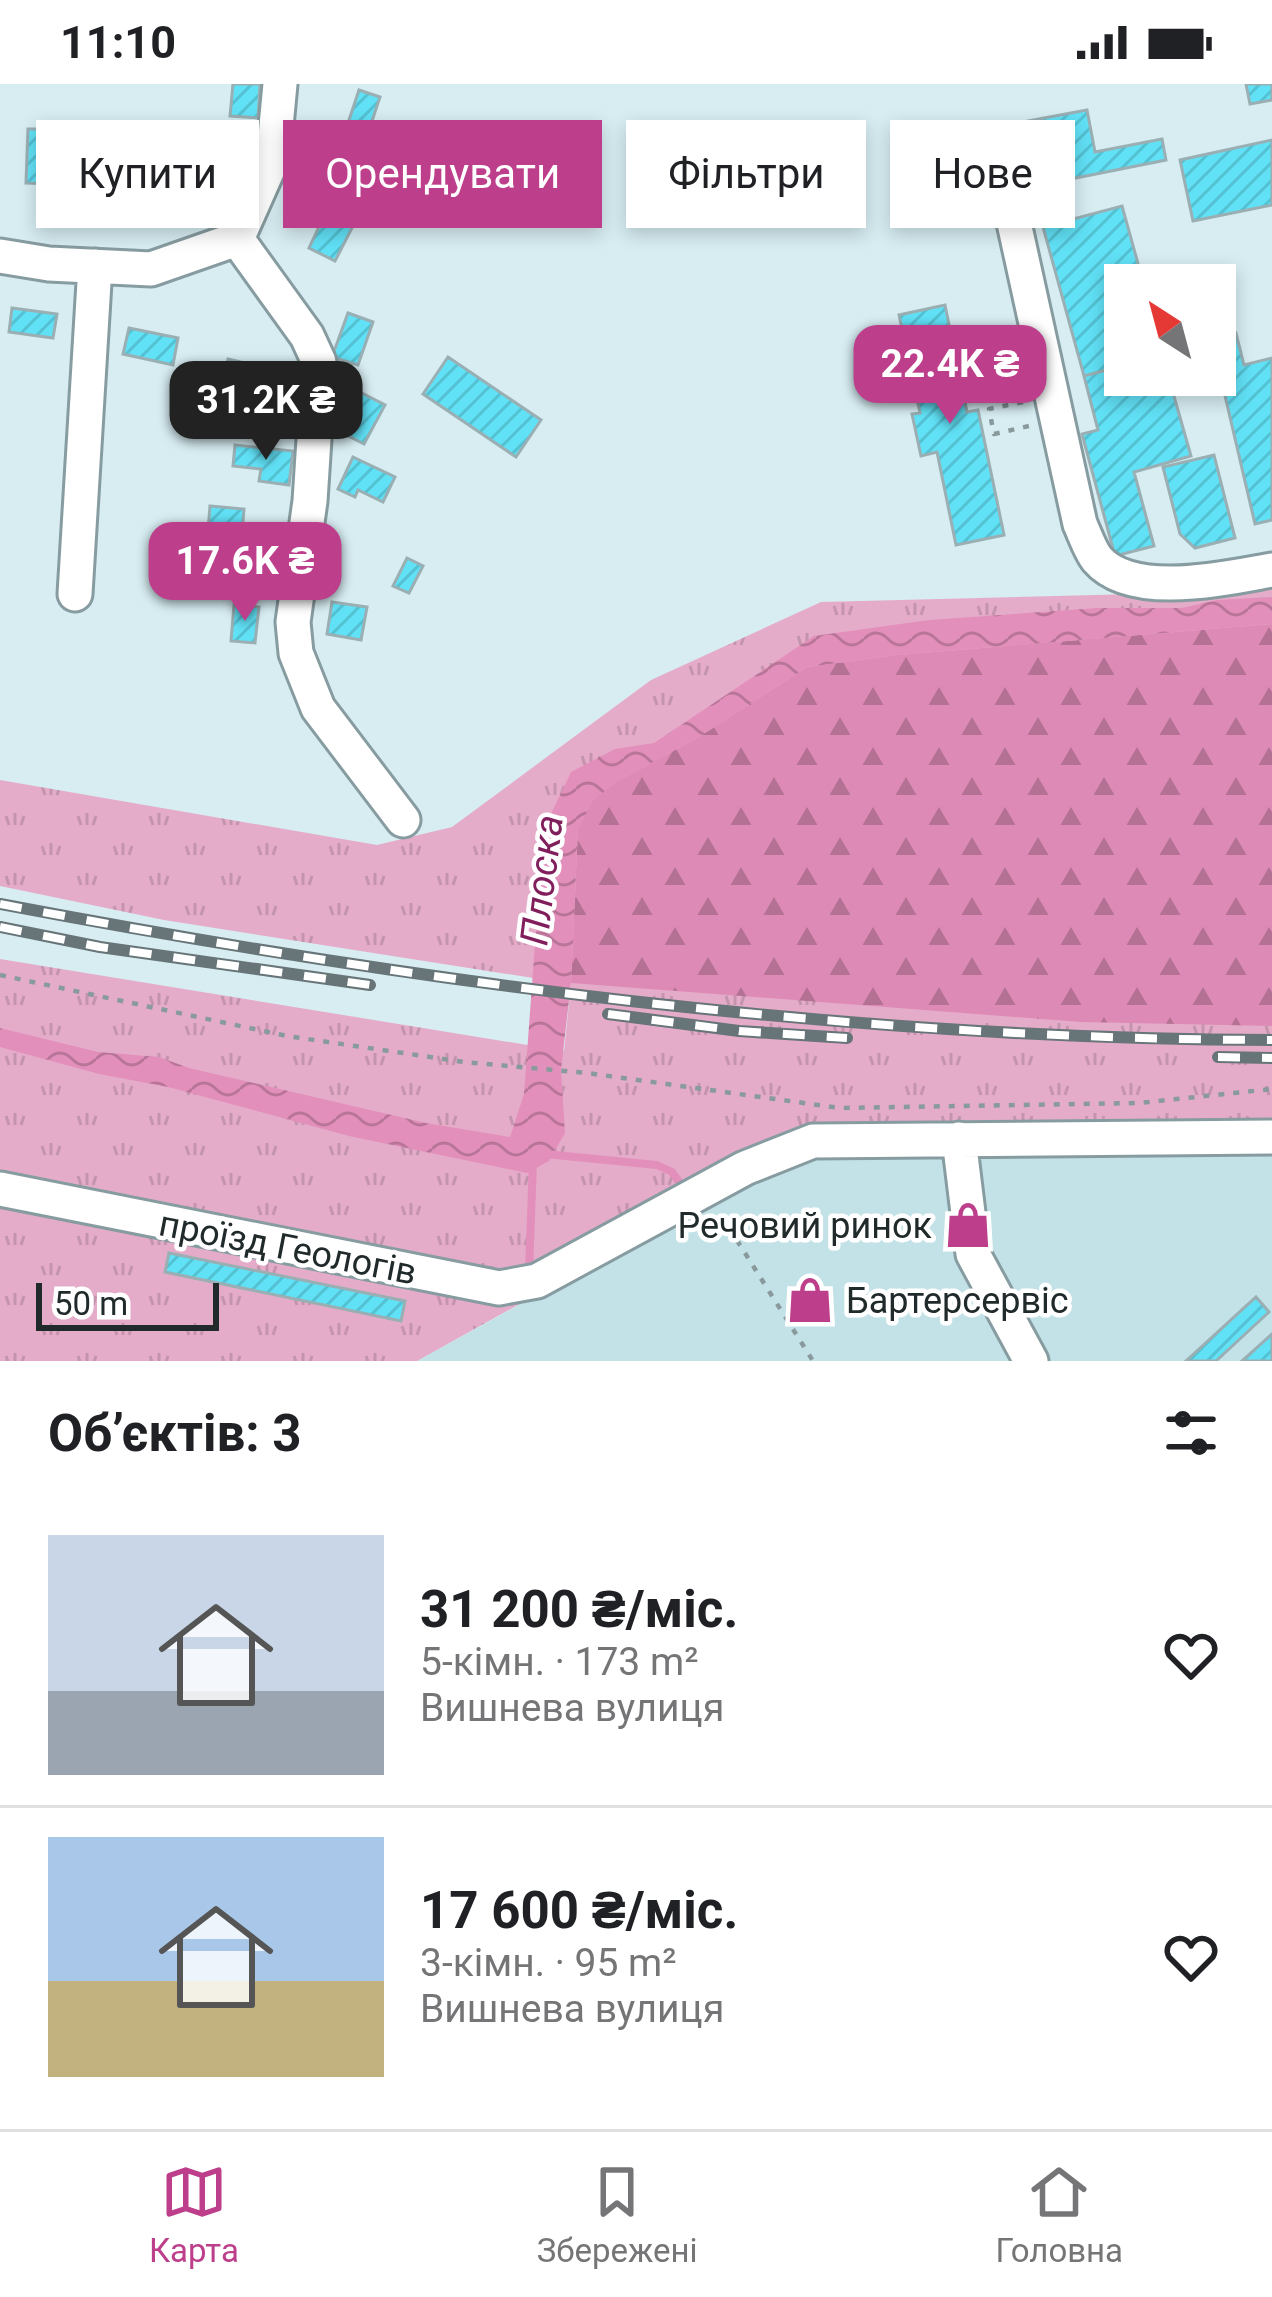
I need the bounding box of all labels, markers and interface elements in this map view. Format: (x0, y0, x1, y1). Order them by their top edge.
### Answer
text: 11:10 (60, 16, 176, 69)
chip: Купити (36, 120, 259, 228)
chip: Орендувати (283, 120, 602, 228)
chip: Фільтри (626, 120, 866, 228)
chip: Нове (890, 120, 1075, 228)
north arrow (1104, 264, 1236, 396)
map controls (1104, 264, 1236, 396)
pin: 22.4K ₴ (839, 325, 1061, 427)
text: 22.4K ₴ (881, 341, 1019, 387)
pin: 31.2K ₴ (155, 361, 377, 463)
text: 31.2K ₴ (197, 377, 335, 423)
pin: 17.6K ₴ (134, 522, 356, 624)
text: 17.6K ₴ (176, 538, 314, 584)
water label: Плоска (511, 812, 573, 948)
shop icon: Речовий ринок (943, 1200, 993, 1250)
street label: проїзд Геологів (156, 1202, 420, 1294)
place label: Речовий ринок (678, 1205, 933, 1247)
shop icon: Бартерсервіс (785, 1275, 835, 1325)
scale bar (36, 1277, 219, 1330)
place label: Бартерсервіс (846, 1280, 1069, 1322)
text: 50 m (54, 1284, 128, 1323)
icon: filters (1158, 1400, 1224, 1466)
text: Об’єктів: 3 (48, 1404, 302, 1463)
text: 31 200 ₴/міс. (420, 1580, 738, 1639)
icon: home (144, 1583, 288, 1727)
icon: heart (1158, 1622, 1224, 1688)
text: 5-кімн. · 173 m² (420, 1639, 698, 1685)
text: Вишнева вулиця (420, 1685, 724, 1731)
text: 17 600 ₴/міс. (420, 1881, 738, 1940)
icon: home (144, 1885, 288, 2029)
icon: heart (1158, 1924, 1224, 1990)
text: 3-кімн. · 95 m² (420, 1940, 677, 1986)
text: Вишнева вулиця (420, 1986, 724, 2032)
tab: Карта (149, 2159, 239, 2270)
tab: Збережені (537, 2159, 698, 2270)
tab: Головна (995, 2159, 1123, 2270)

